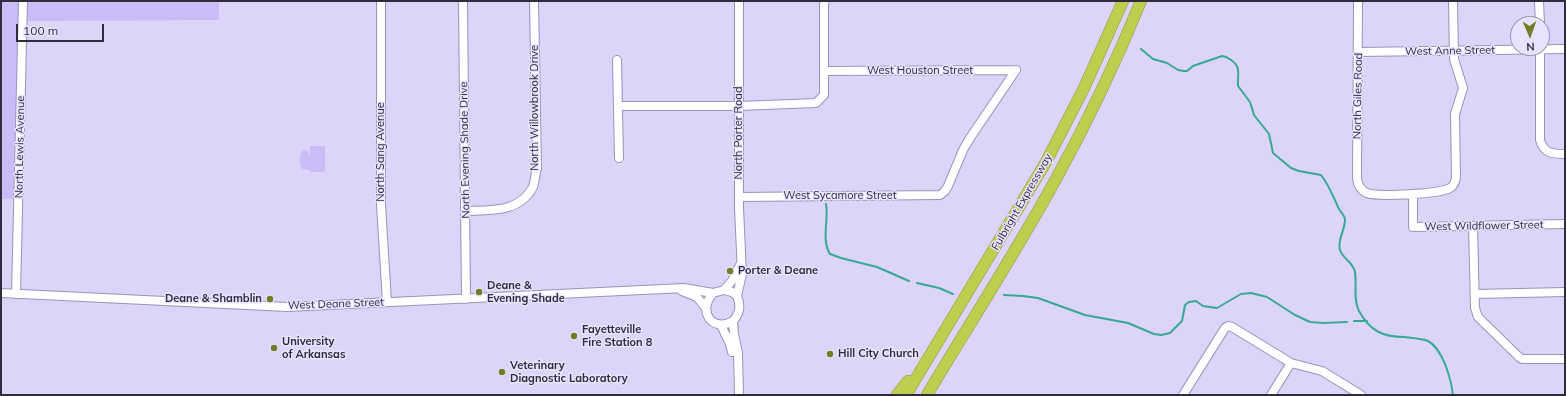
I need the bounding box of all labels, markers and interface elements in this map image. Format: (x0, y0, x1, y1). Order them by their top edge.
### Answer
scale bar (18, 16, 106, 42)
north arrow (1510, 16, 1550, 56)
text: 100 m (23, 23, 58, 38)
text: N (1526, 40, 1535, 54)
street label: West Anne Street (1405, 44, 1495, 58)
street label: North Willowbrook Drive (528, 45, 542, 171)
street label: North Giles Road (1351, 53, 1365, 139)
street label: West Houston Street (867, 64, 973, 78)
street label: North Evening Shade Drive (457, 81, 473, 219)
street label: North Porter Road (732, 86, 746, 180)
street label: North Lewis Avenue (13, 96, 27, 198)
street label: North Sang Avenue (374, 102, 388, 202)
street label: Fulbright Expressway (989, 151, 1055, 253)
street label: West Sycamore Street (783, 189, 897, 203)
street label: West Wildflower Street (1424, 218, 1544, 234)
place label: Porter & Deane (738, 264, 818, 278)
marker: Porter & Deane (725, 266, 735, 276)
place label: Deane & Evening Shade (487, 279, 565, 305)
marker: Deane & Evening Shade (474, 287, 484, 297)
place label: Deane & Shamblin (165, 292, 262, 306)
marker: Deane & Shamblin (265, 294, 275, 304)
street label: West Deane Street (288, 296, 384, 312)
place label: Fayetteville Fire Station 8 (582, 323, 652, 349)
marker: Fayetteville Fire Station 8 (569, 331, 579, 341)
place label: University of Arkansas (282, 335, 345, 361)
marker: University of Arkansas (269, 343, 279, 353)
place label: Hill City Church (838, 347, 919, 361)
marker: Hill City Church (825, 349, 835, 359)
place label: Veterinary Diagnostic Laboratory (510, 359, 628, 385)
marker: Veterinary Diagnostic Laboratory (497, 367, 507, 377)

